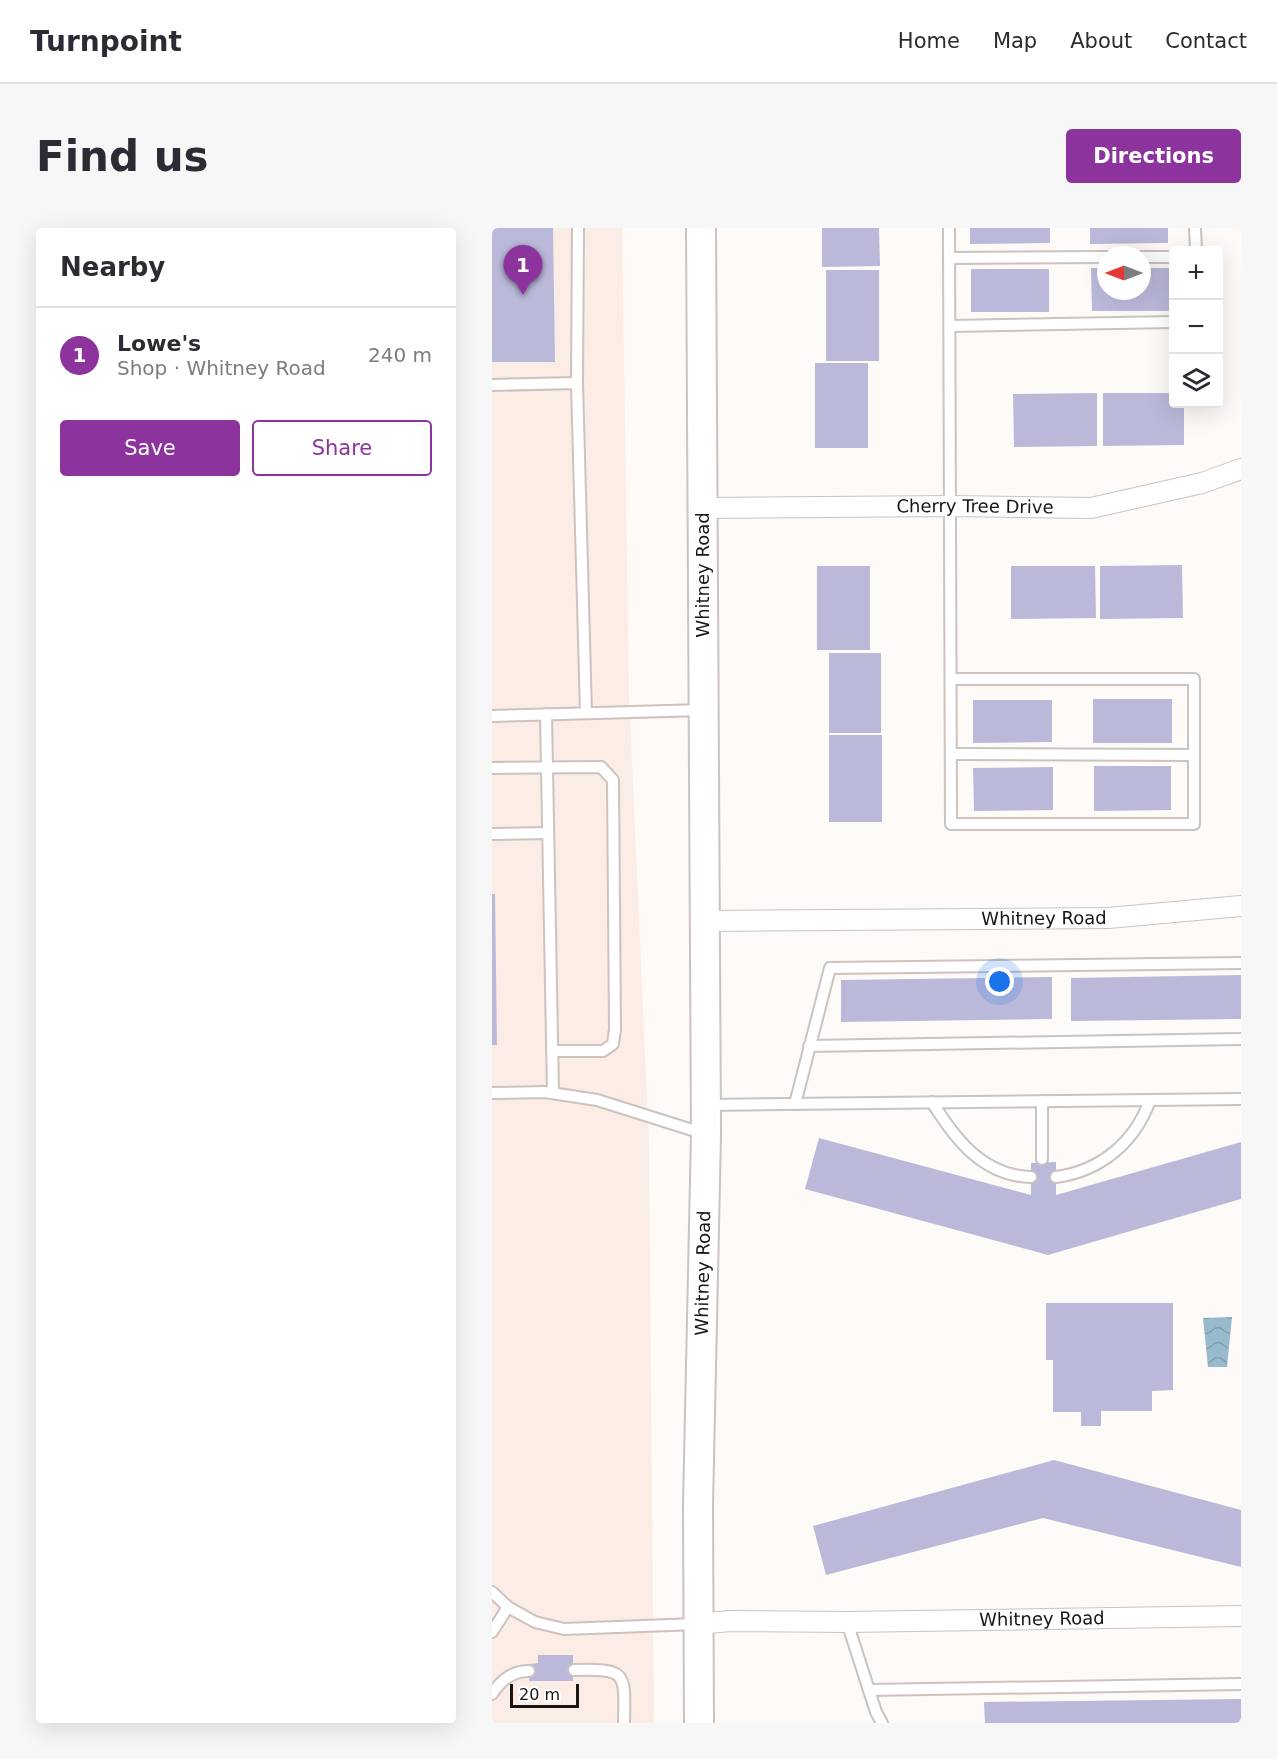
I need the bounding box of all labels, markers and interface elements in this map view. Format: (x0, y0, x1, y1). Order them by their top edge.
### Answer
text: Turnpoint (30, 25, 182, 58)
text: Home (898, 29, 960, 53)
text: Map (993, 29, 1037, 53)
text: About (1070, 29, 1132, 53)
text: Contact (1165, 29, 1247, 53)
button: Directions (1066, 129, 1241, 183)
text: Find us (36, 132, 209, 181)
pin: 1 (504, 245, 543, 295)
north arrow (1097, 246, 1151, 300)
map controls (1169, 246, 1223, 408)
button: + (1169, 246, 1223, 300)
text: Nearby (60, 252, 165, 282)
button: − (1169, 300, 1223, 354)
text: Lowe's (117, 331, 201, 356)
text: 1 (73, 343, 86, 367)
text: 240 m (368, 343, 432, 367)
button: layers (1169, 354, 1223, 408)
text: Shop · Whitney Road (117, 356, 326, 380)
button: Save (60, 420, 240, 476)
button: Share (252, 420, 432, 476)
street label: Cherry Tree Drive (896, 495, 1054, 517)
street label: Whitney Road (692, 512, 713, 638)
street label: Whitney Road (981, 907, 1107, 929)
your location (985, 967, 1014, 996)
street label: Whitney Road (691, 1210, 714, 1336)
street label: Whitney Road (979, 1607, 1105, 1630)
scale bar (510, 1681, 579, 1708)
text: 20 m (519, 1685, 560, 1704)

